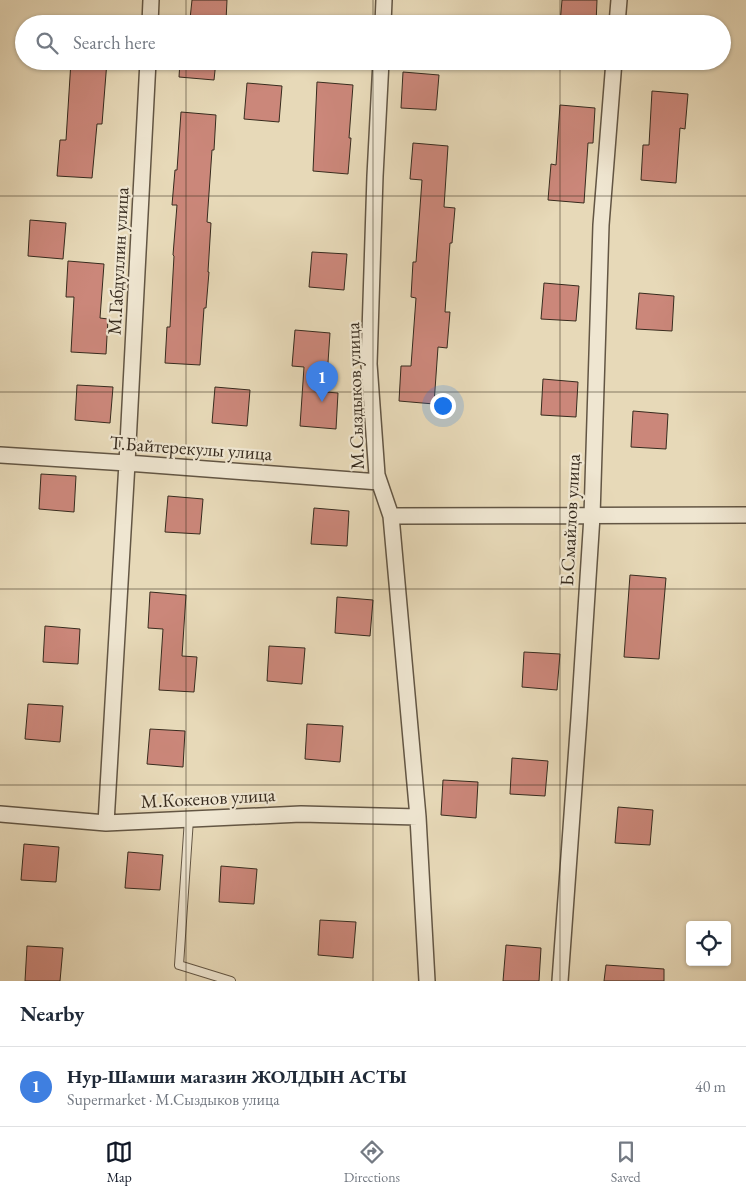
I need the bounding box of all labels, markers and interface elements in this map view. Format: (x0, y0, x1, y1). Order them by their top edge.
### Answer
search box (15, 15, 731, 70)
icon: search (33, 29, 61, 57)
text: Search here (73, 30, 155, 55)
street label: М.Габдуллин улица (102, 186, 134, 336)
street label: М.Сыздыков улица (340, 321, 370, 470)
pin: 1 (306, 361, 338, 402)
your location (430, 393, 456, 419)
street label: Т.Байтерекулы улица (109, 430, 273, 466)
street label: Б.Смайлов улица (554, 453, 586, 587)
street label: М.Кокенов улица (140, 782, 276, 814)
map controls (686, 921, 731, 966)
button: locate (686, 921, 731, 966)
text: Nearby (20, 1000, 84, 1027)
text: Нур-Шамши магазин ЖОЛДЫН АСТЫ (67, 1064, 407, 1089)
text: 1 (32, 1076, 40, 1097)
text: 40 m (695, 1076, 726, 1097)
text: Supermarket · М.Сыздыков улица (67, 1089, 280, 1110)
tab: Map (105, 1138, 133, 1186)
tab: Directions (344, 1138, 400, 1186)
tab: Saved (611, 1138, 641, 1186)

